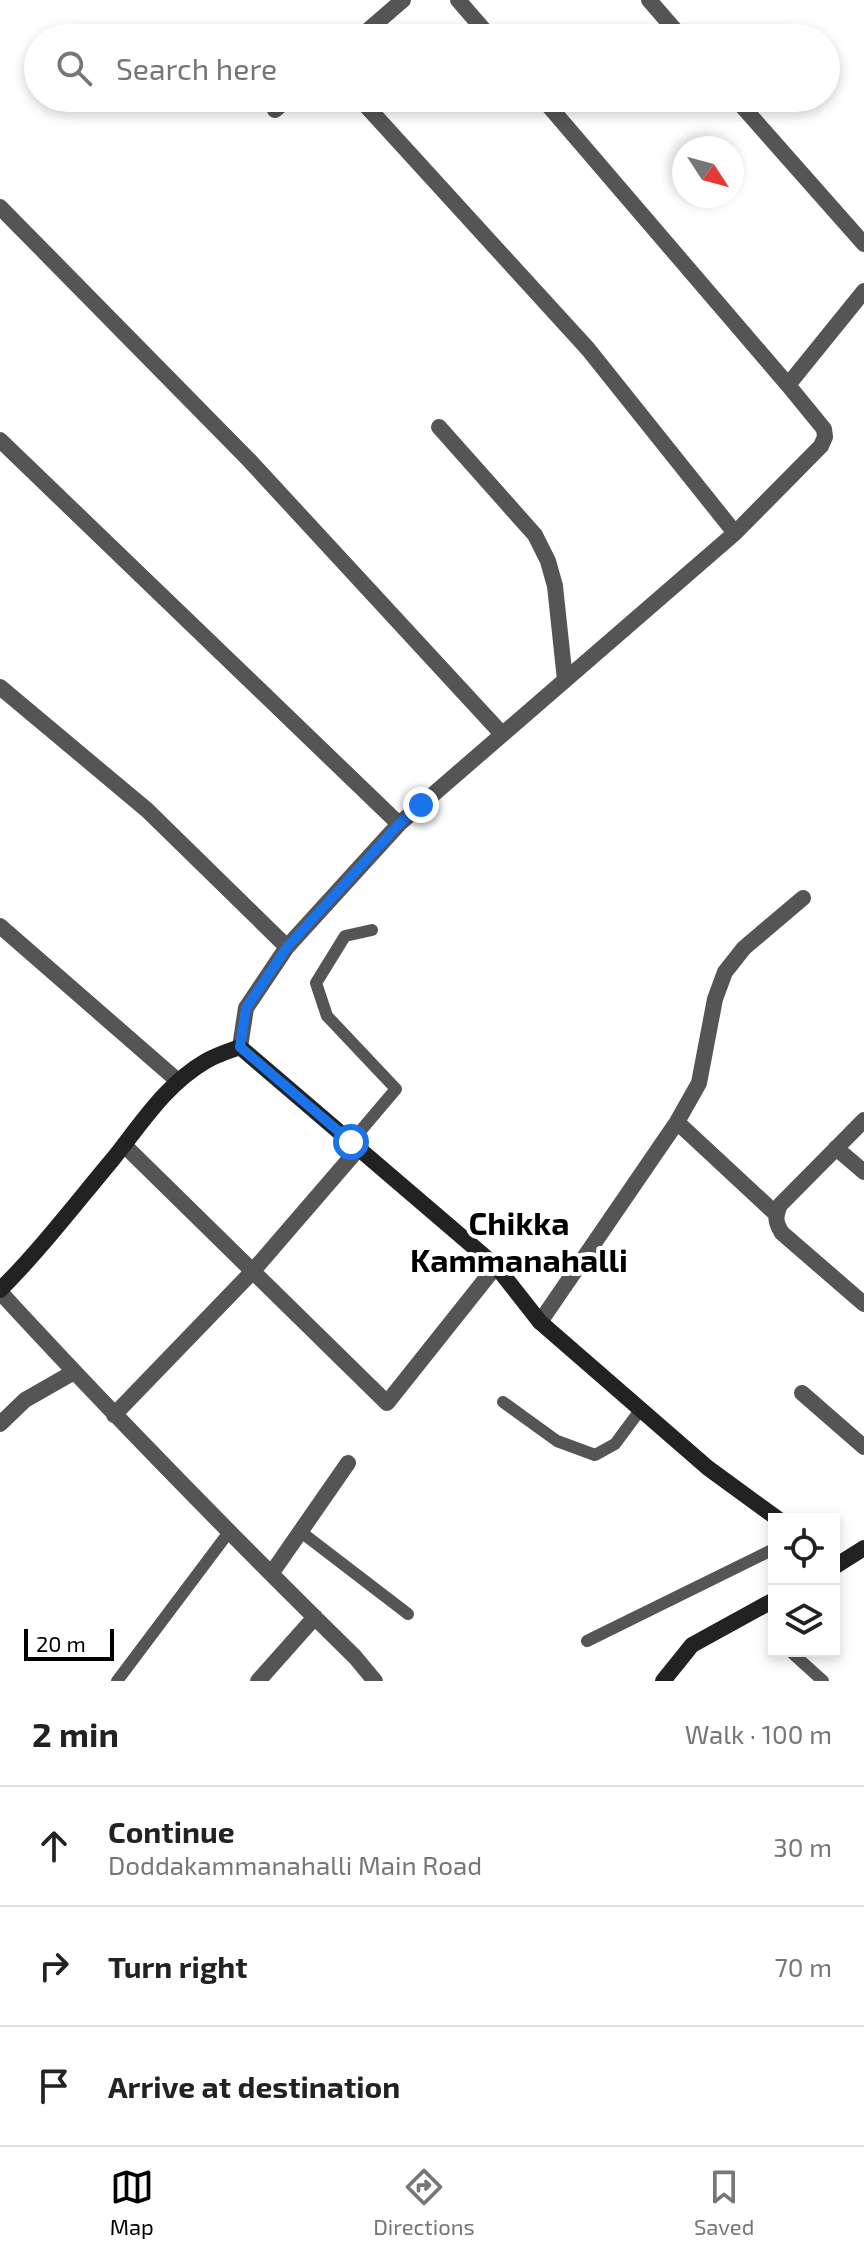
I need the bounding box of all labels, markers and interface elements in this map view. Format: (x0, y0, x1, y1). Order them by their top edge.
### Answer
search box (24, 24, 840, 112)
icon: search (52, 46, 96, 90)
text: Search here (116, 50, 277, 86)
north arrow (672, 136, 744, 208)
route end (403, 787, 439, 823)
route start (333, 1124, 369, 1160)
district label: Chikka Kammanahalli (410, 1203, 628, 1278)
map controls (768, 1513, 840, 1657)
button: locate (768, 1513, 840, 1585)
button: layers (768, 1585, 840, 1657)
scale bar (24, 1625, 114, 1661)
text: 20 m (36, 1630, 86, 1656)
text: 2 min (32, 1713, 119, 1754)
text: Walk · 100 m (685, 1718, 832, 1749)
text: Continue (108, 1813, 235, 1849)
icon: ahead (32, 1824, 76, 1868)
text: 30 m (773, 1831, 832, 1862)
text: Doddakammanahalli Main Road (108, 1849, 482, 1880)
icon: right (32, 1944, 76, 1988)
text: Turn right (108, 1948, 248, 1984)
text: 70 m (774, 1951, 832, 1982)
icon: arrive (32, 2064, 76, 2108)
text: Arrive at destination (108, 2068, 400, 2104)
tab: Map (110, 2165, 154, 2239)
tab: Directions (373, 2165, 475, 2239)
tab: Saved (694, 2165, 754, 2239)

